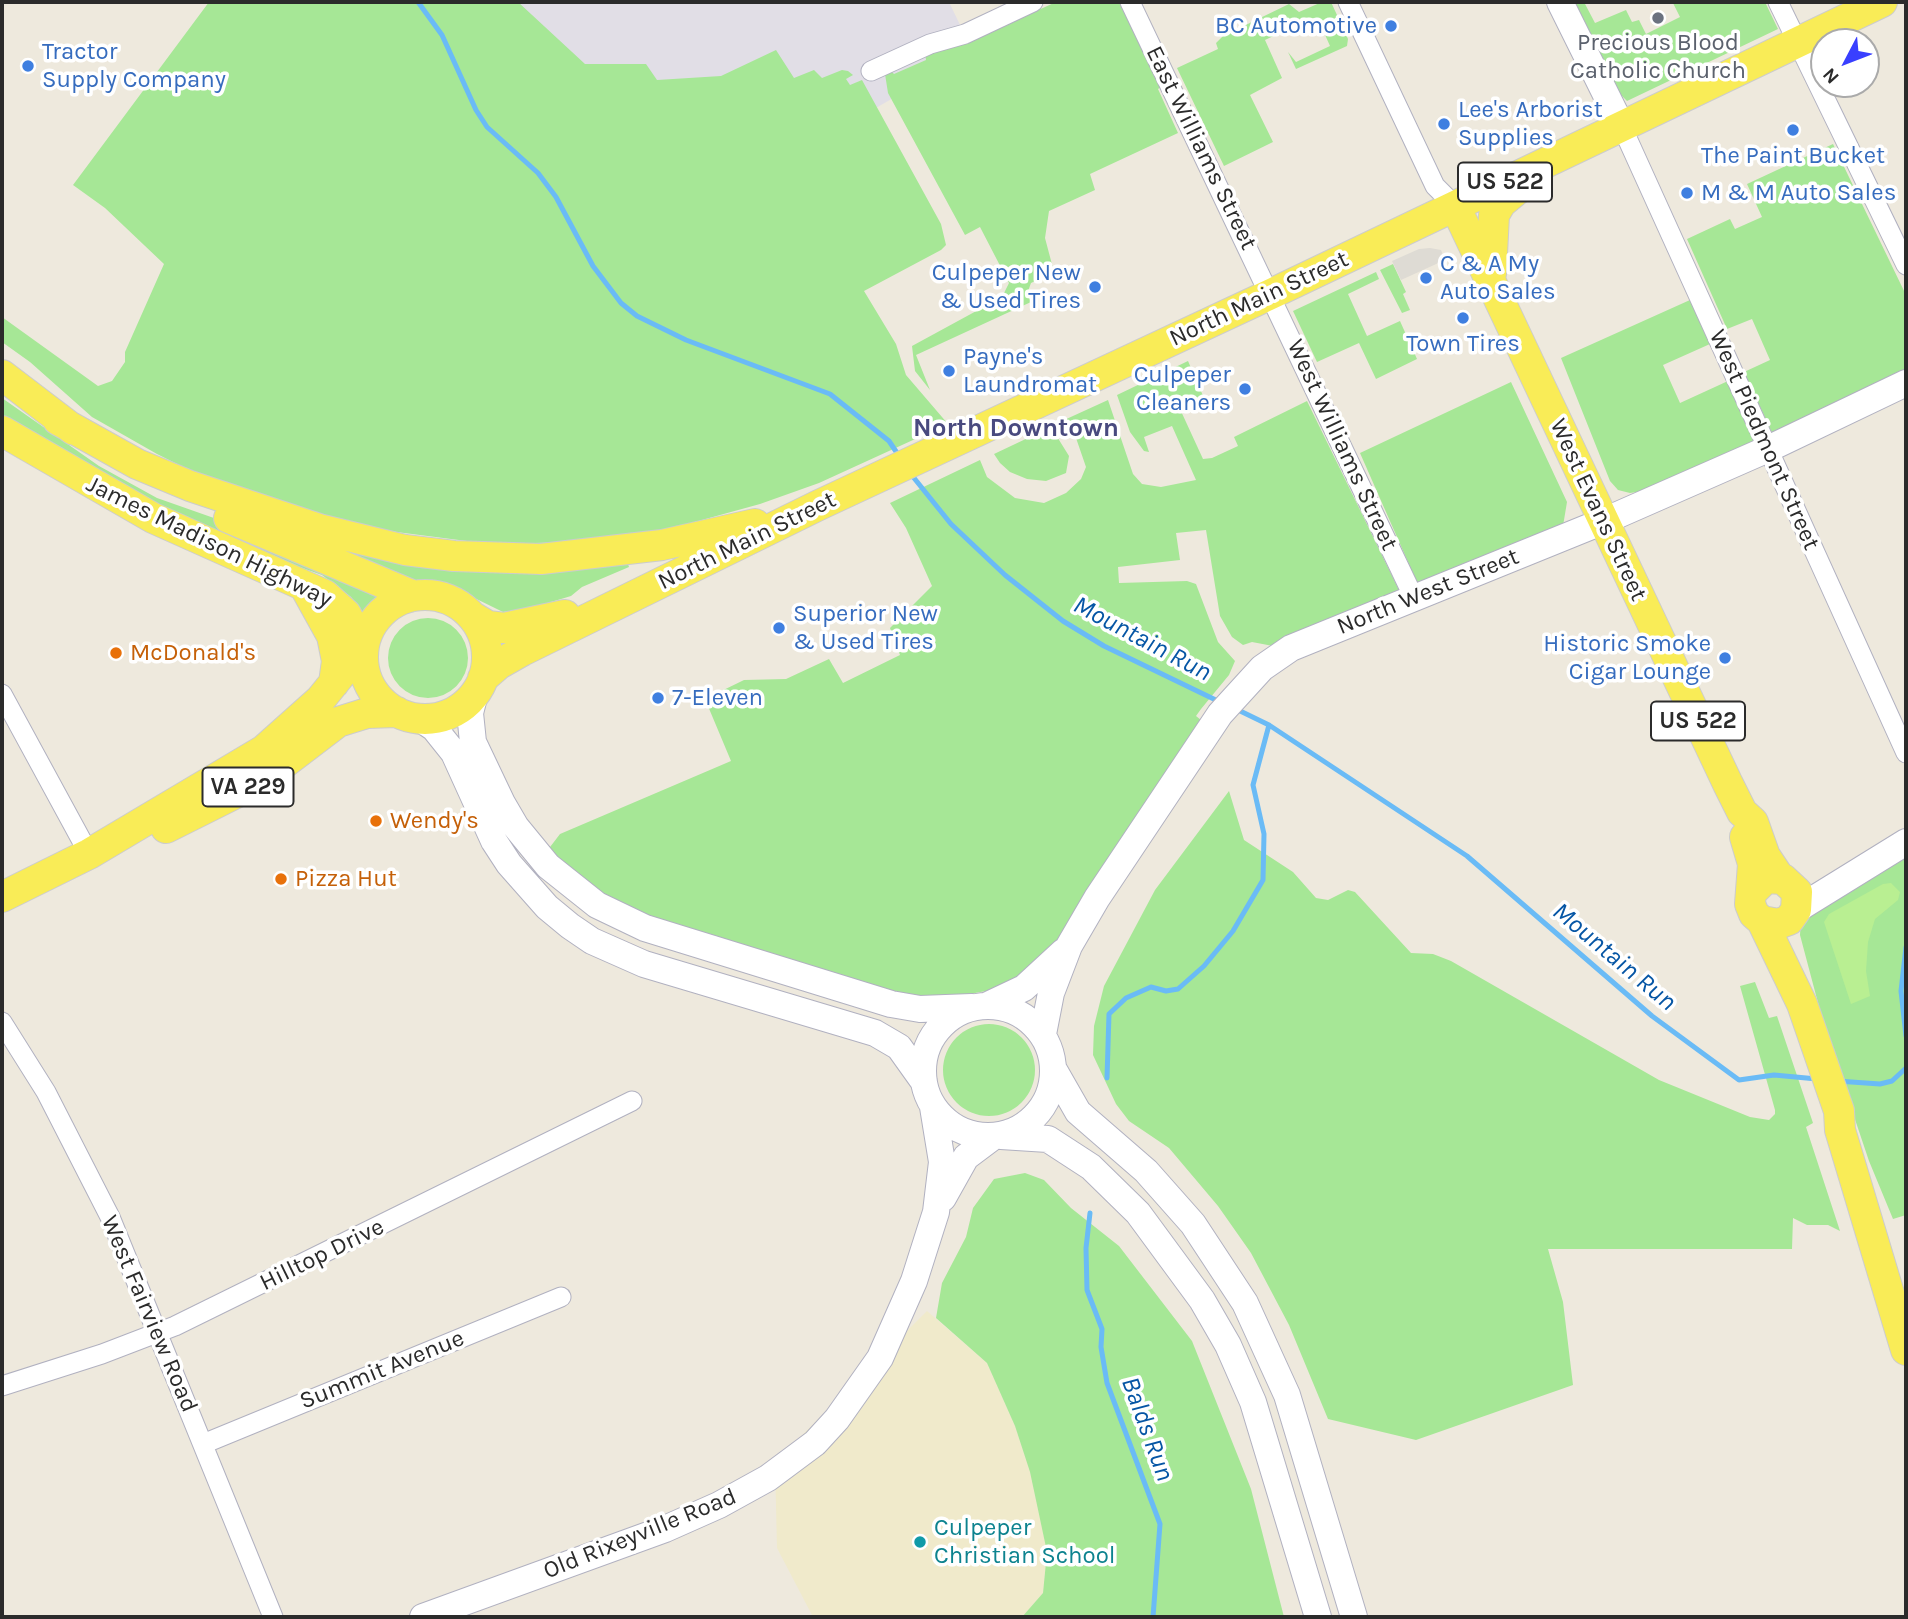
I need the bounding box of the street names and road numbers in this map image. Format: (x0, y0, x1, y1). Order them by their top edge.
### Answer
street label: East Williams Street (1139, 41, 1263, 255)
road number: US 522 (1458, 162, 1552, 202)
street label: North Main Street (1165, 245, 1353, 353)
street label: West Piedmont Street (1702, 325, 1826, 555)
street label: West Williams Street (1280, 335, 1404, 555)
street label: West Evans Street (1543, 414, 1653, 606)
street label: James Madison Highway (81, 470, 337, 614)
street label: North Main Street (653, 485, 841, 597)
street label: North West Street (1333, 542, 1523, 642)
road number: US 522 (1651, 702, 1745, 740)
road number: VA 229 (202, 768, 294, 806)
street label: West Fairview Road (94, 1211, 204, 1417)
street label: Hilltop Drive (255, 1213, 389, 1297)
street label: Summit Avenue (296, 1324, 468, 1416)
street label: Old Rixeyville Road (539, 1482, 741, 1586)

